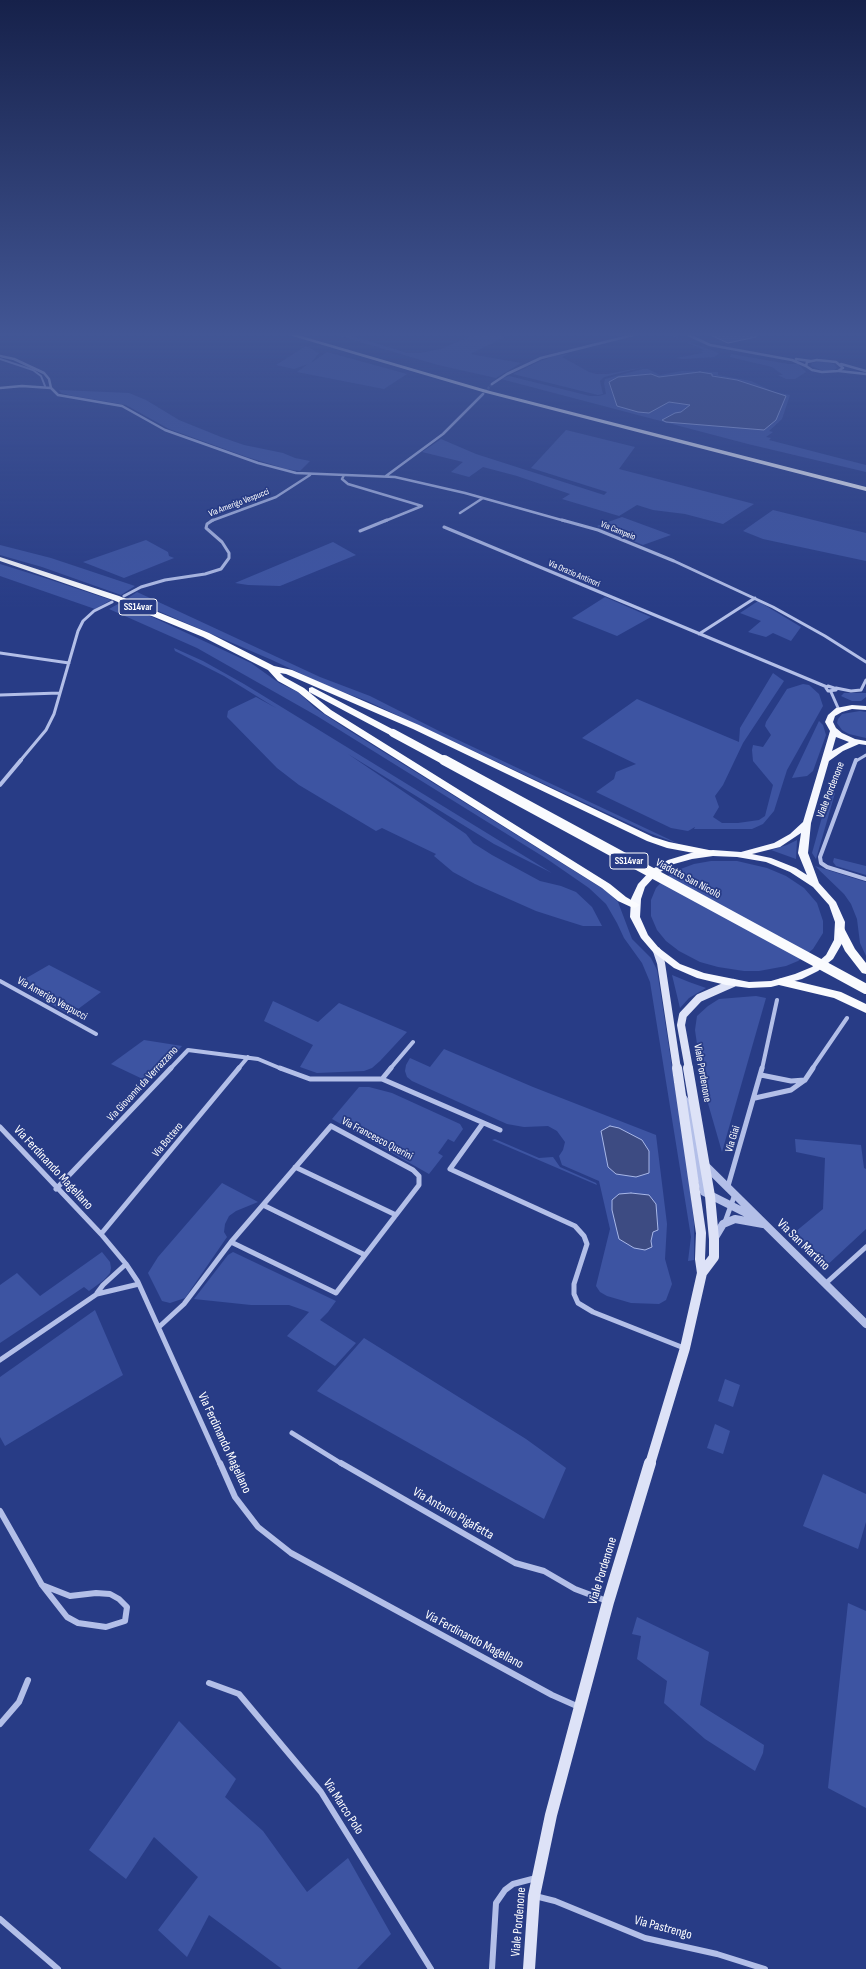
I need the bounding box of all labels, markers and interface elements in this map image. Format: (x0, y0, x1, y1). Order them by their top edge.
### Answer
street label: Via Amerigo Vespucci (207, 486, 271, 520)
street label: Via Campeio (599, 519, 637, 543)
street label: Via Orazio Antinori (546, 558, 602, 590)
road number: SS14var (119, 599, 157, 615)
street label: Viale Pordenone (814, 760, 848, 820)
road number: SS14var (610, 853, 648, 869)
street label: Viadotto San Nicolò (653, 856, 723, 902)
street label: Via Amerigo Vespucci (15, 974, 89, 1024)
street label: Viale Pordenone (690, 1043, 714, 1103)
street label: Via Giovanni da Verrazzano (105, 1044, 181, 1124)
street label: Via Francesco Querini (339, 1115, 415, 1163)
street label: Via Bottero (150, 1120, 186, 1160)
street label: Via Ferdinando Magellano (10, 1123, 96, 1213)
street label: Via Giai (723, 1124, 743, 1154)
street label: Via San Martino (773, 1216, 833, 1274)
street label: Via Ferdinando Magellano (194, 1390, 254, 1496)
street label: Via Antonio Pigafetta (410, 1485, 496, 1543)
street label: Viale Pordenone (585, 1535, 621, 1607)
street label: Via Ferdinando Magellano (422, 1607, 526, 1673)
street label: Via Marco Polo (319, 1776, 367, 1838)
street label: Viale Pordenone (508, 1887, 530, 1957)
street label: Via Pastrengo (632, 1913, 694, 1943)

